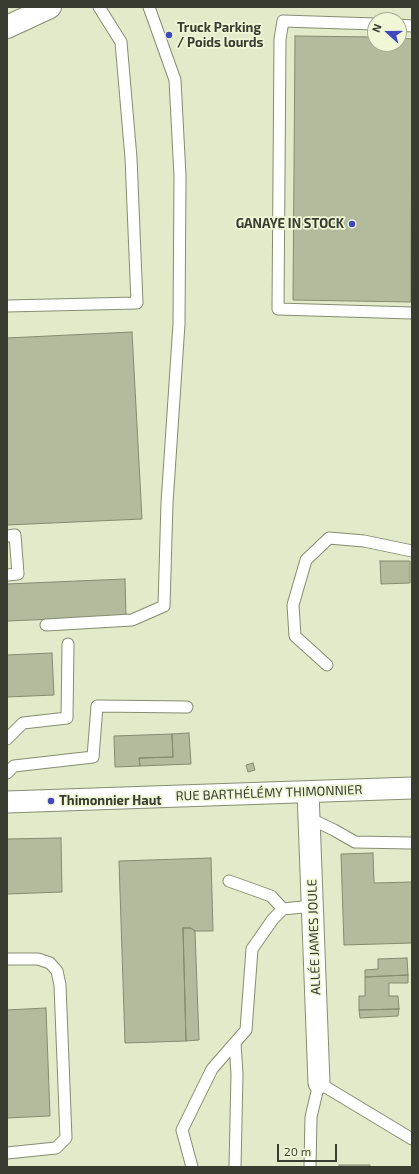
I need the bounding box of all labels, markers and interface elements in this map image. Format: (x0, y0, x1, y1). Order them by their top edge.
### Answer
north arrow (367, 12, 407, 52)
place label: Truck Parking / Poids lourds (177, 20, 264, 51)
text: N (369, 22, 384, 34)
marker: Truck Parking / Poids lourds (164, 30, 174, 40)
place label: GANAYE IN STOCK (236, 216, 344, 232)
marker: GANAYE IN STOCK (347, 219, 357, 229)
street label: RUE BARTHÉLÉMY THIMONNIER (175, 782, 363, 804)
place label: Thimonnier Haut (59, 793, 162, 809)
marker: Thimonnier Haut (46, 796, 56, 806)
street label: ALLÉE JAMES JOULE (304, 879, 324, 995)
scale bar (279, 1136, 339, 1162)
text: 20 m (284, 1144, 311, 1158)

